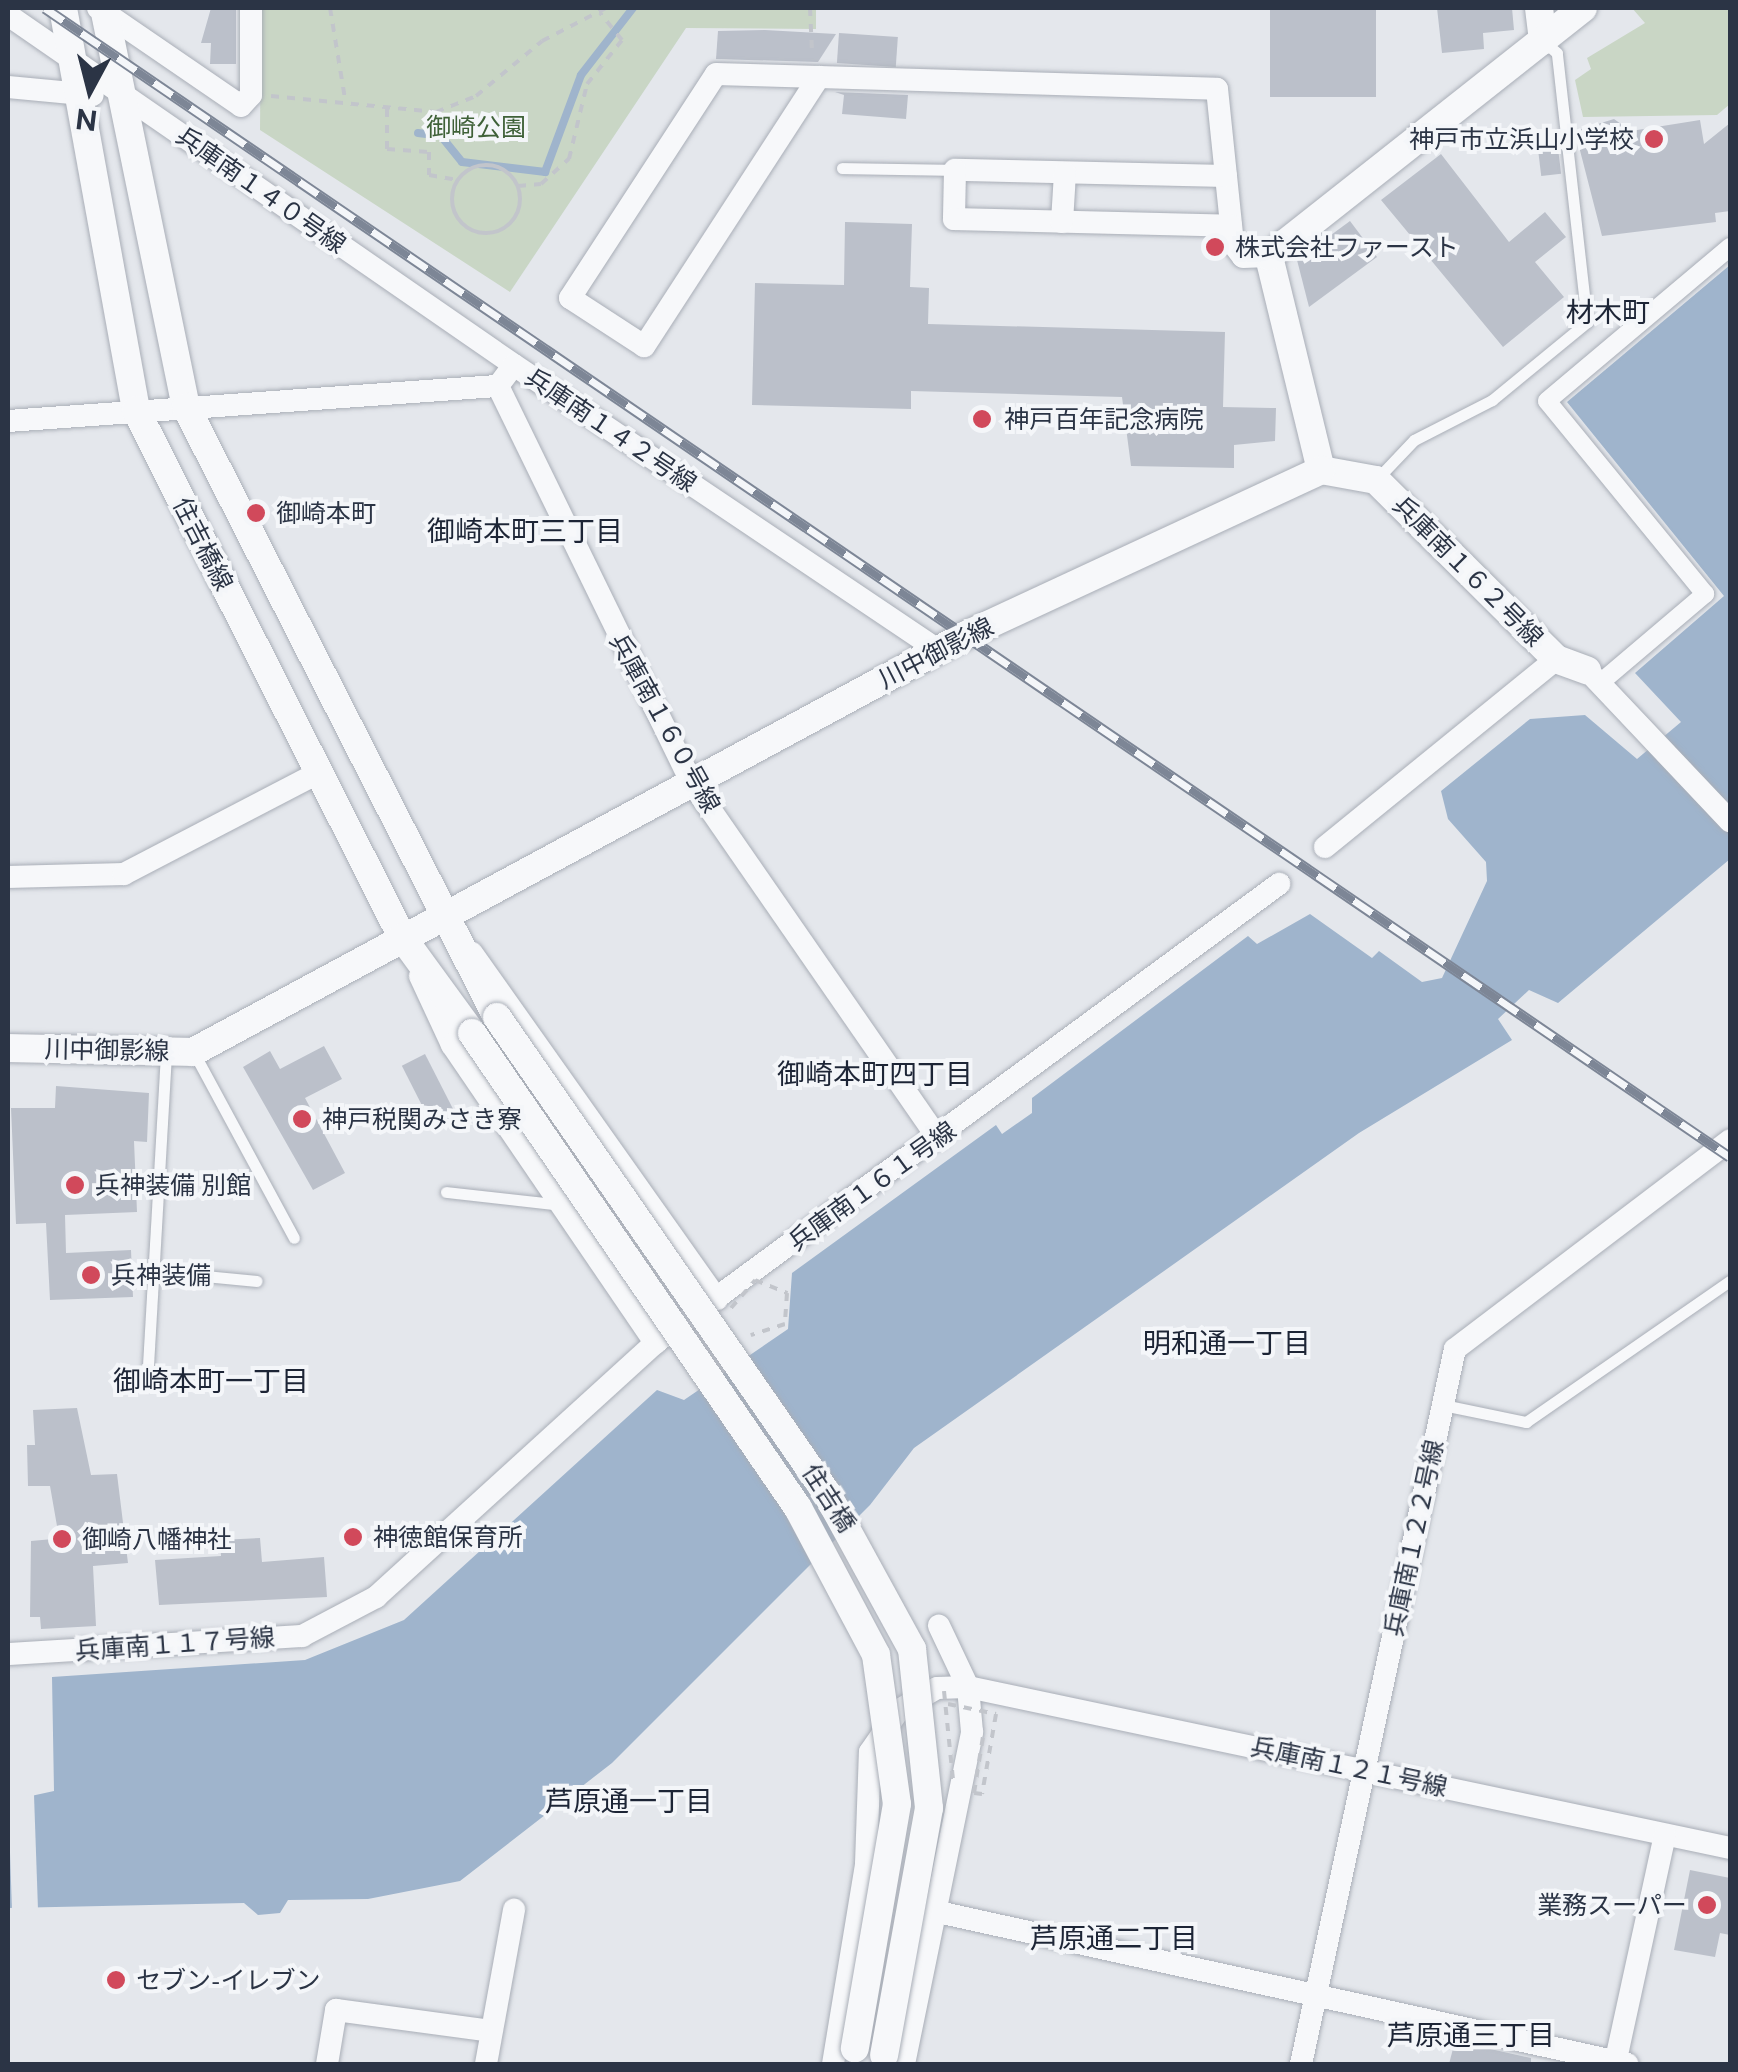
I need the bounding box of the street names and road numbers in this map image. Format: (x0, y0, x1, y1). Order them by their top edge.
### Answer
street label: 兵庫南１４０号線 (170, 120, 352, 260)
street label: 兵庫南１４２号線 (520, 362, 702, 498)
street label: 兵庫南１６２号線 (1387, 490, 1549, 652)
street label: 住吉橋線 (167, 493, 239, 595)
street label: 川中御影線 (874, 611, 998, 695)
street label: 兵庫南１６０号線 (603, 628, 727, 818)
street label: 川中御影線 (44, 1034, 170, 1066)
street label: 兵庫南１６１号線 (782, 1115, 962, 1257)
street label: 兵庫南１２２号線 (1379, 1437, 1449, 1639)
street label: 住吉橋 (796, 1458, 862, 1538)
street label: 兵庫南１１７号線 (74, 1622, 276, 1666)
street label: 兵庫南１２１号線 (1248, 1732, 1450, 1802)

